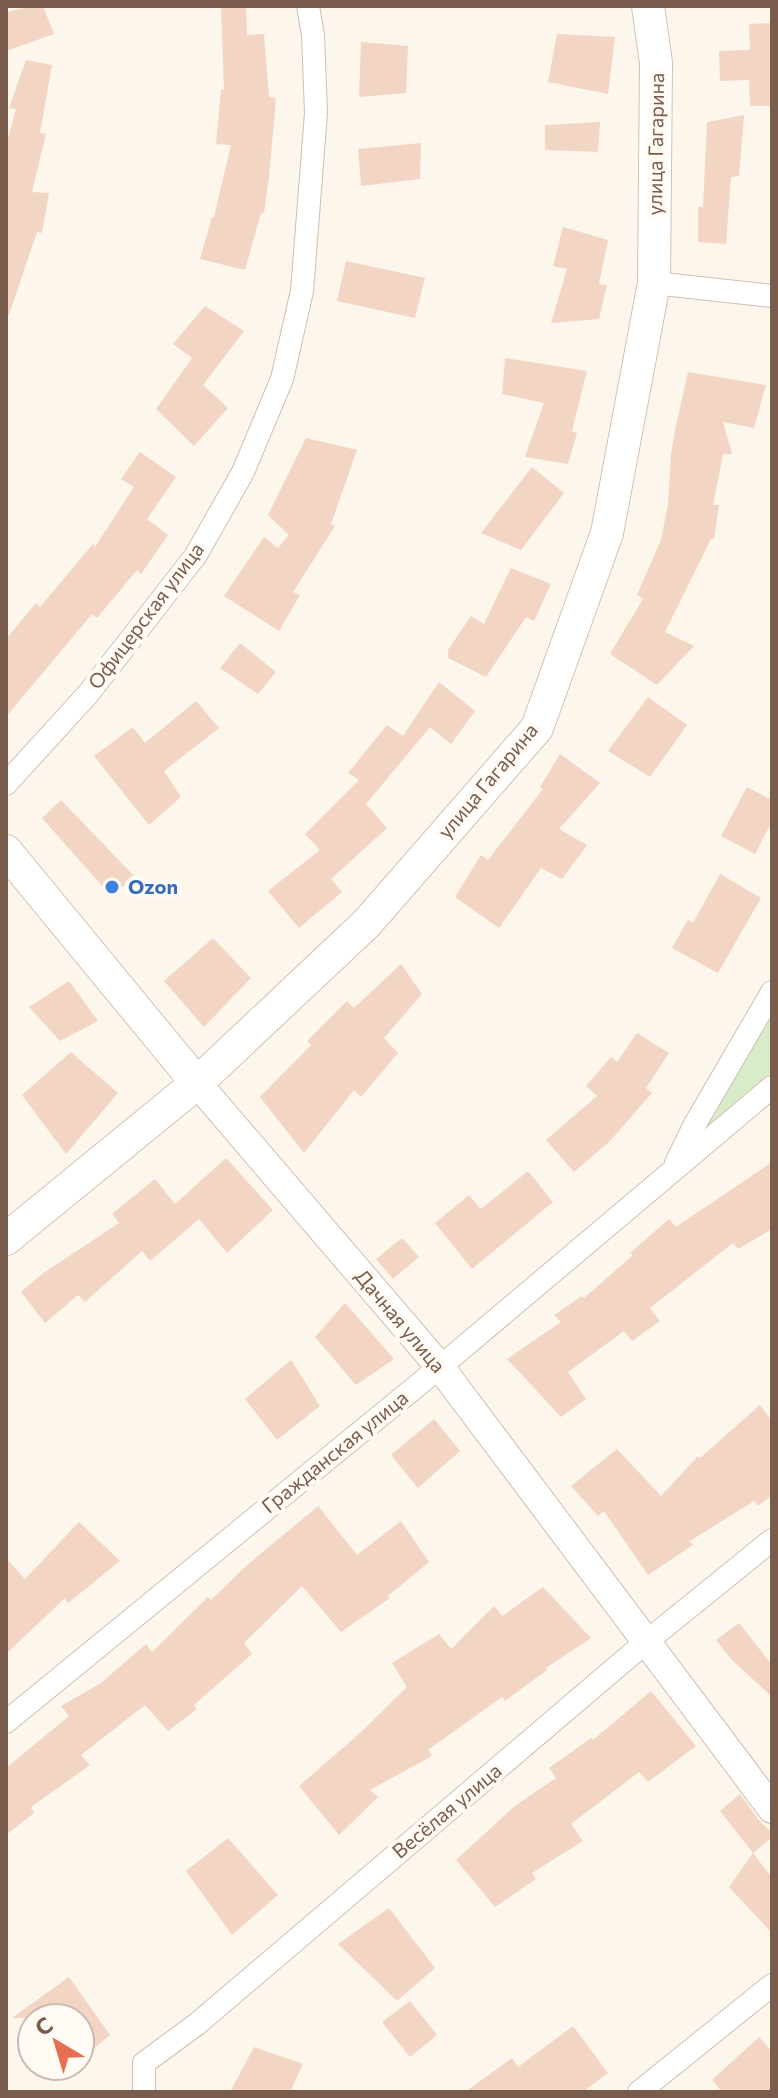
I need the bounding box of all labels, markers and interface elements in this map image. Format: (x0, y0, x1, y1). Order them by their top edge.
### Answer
street label: улица Гагарина (642, 73, 668, 215)
street label: Офицерская улица (82, 537, 208, 693)
street label: улица Гагарина (432, 718, 542, 843)
place label: Ozon (128, 874, 178, 898)
marker: Ozon (103, 878, 121, 896)
street label: Дачная улица (351, 1264, 451, 1377)
street label: Гражданская улица (256, 1385, 412, 1518)
street label: Весёлая улица (387, 1758, 506, 1863)
north arrow (16, 2002, 96, 2082)
text: С (29, 2011, 58, 2041)

